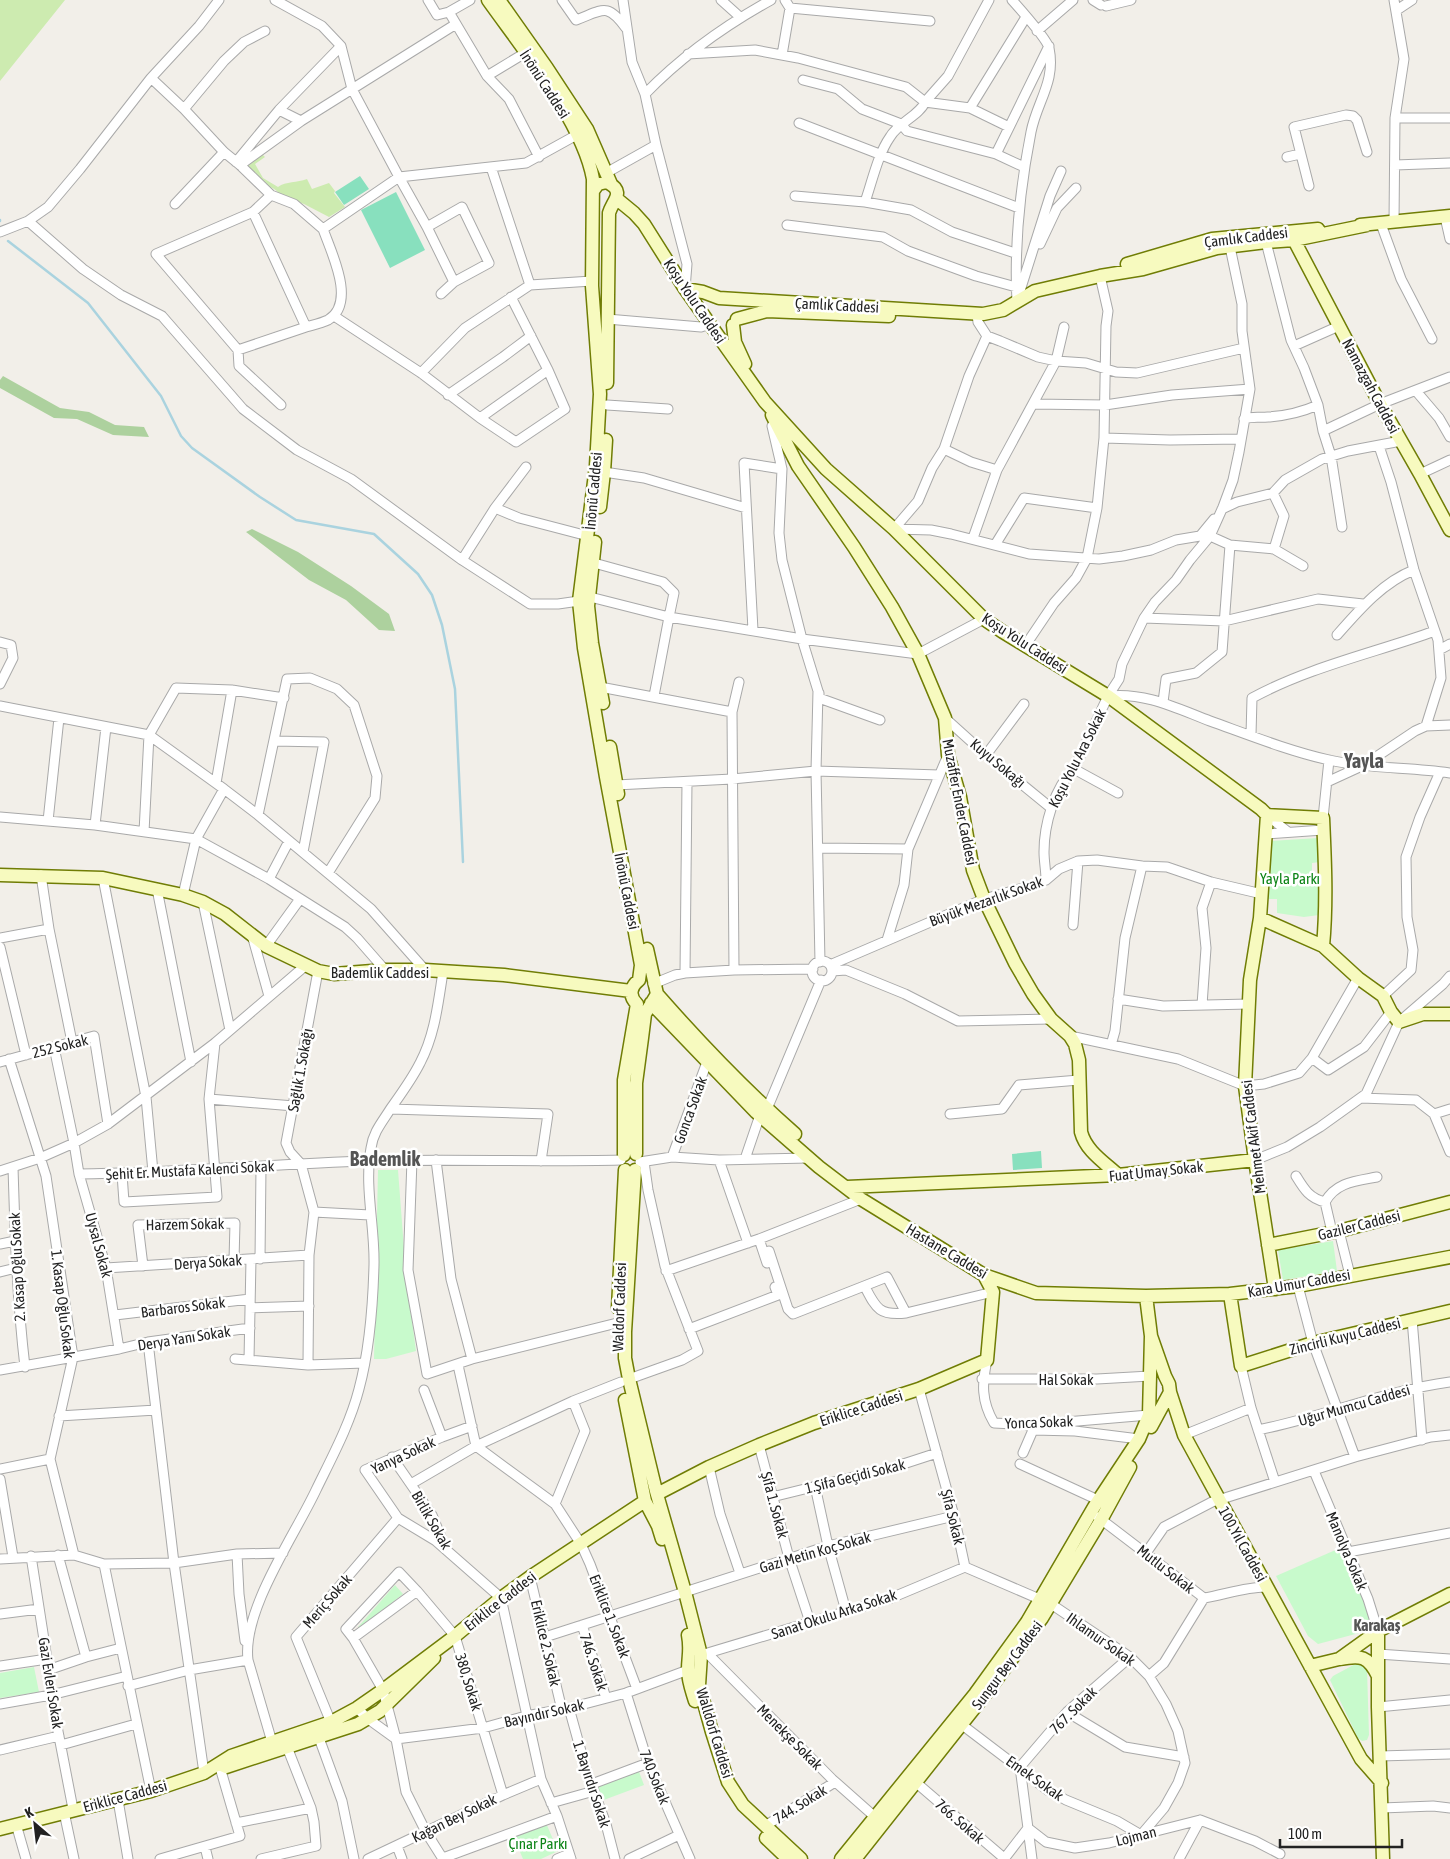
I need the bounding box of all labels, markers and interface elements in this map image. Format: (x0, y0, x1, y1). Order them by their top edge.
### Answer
street label: İnönü Caddesi (517, 47, 573, 121)
street label: Çamlık Caddesi (1203, 223, 1289, 251)
street label: Koşu Yolu Caddesi (660, 256, 730, 346)
street label: Çamlık Caddesi (795, 294, 879, 316)
street label: Namazgah Caddesi (1339, 336, 1403, 436)
street label: İnönü Caddesi (581, 451, 605, 531)
street label: Koşu Yolu Caddesi (979, 609, 1071, 677)
street label: Koşu Yolu Ara Sokak (1045, 705, 1109, 810)
street label: Kuyu Sokağı (967, 735, 1029, 791)
street label: Muzaffer Ender Caddesi (939, 737, 981, 867)
district label: Yayla (1343, 749, 1384, 772)
street label: İnönü Caddesi (611, 851, 643, 931)
park label: Yayla Parkı (1260, 870, 1320, 887)
street label: Büyük Mezarlık Sokak (927, 872, 1046, 929)
street label: Bademlik Caddesi (331, 964, 429, 981)
street label: Sağlık 1. Sokağı (284, 1027, 316, 1113)
street label: 252 Sokak (30, 1031, 90, 1061)
street label: Gonca Sokak (670, 1074, 710, 1146)
street label: Mehmet Akif Caddesi (1238, 1079, 1268, 1195)
district label: Bademlik (350, 1147, 420, 1170)
street label: Şehit Er. Mustafa Kalenci Sokak (105, 1157, 275, 1183)
street label: Fuat Umay Sokak (1108, 1158, 1204, 1184)
street label: Gaziler Caddesi (1316, 1207, 1402, 1243)
street label: Uysal Sokak (82, 1211, 116, 1280)
street label: 2. Kasap Oğlu Sokak (6, 1212, 28, 1322)
street label: Harzem Sokak (146, 1215, 225, 1233)
street label: Hastane Caddesi (903, 1220, 991, 1282)
street label: 1. Kasap Oğlu Sokak (48, 1249, 78, 1360)
street label: Derya Sokak (173, 1251, 243, 1273)
street label: Waldorf Caddesi (609, 1262, 629, 1352)
street label: Kara Umur Caddesi (1246, 1266, 1352, 1300)
street label: Barbaros Sokak (140, 1293, 227, 1321)
street label: Zincirli Kuyu Caddesi (1288, 1314, 1402, 1358)
street label: Derya Yanı Sokak (136, 1322, 232, 1354)
street label: Hal Sokak (1038, 1371, 1094, 1388)
street label: Uğur Mumcu Caddesi (1296, 1381, 1412, 1429)
street label: Eriklice Caddesi (817, 1387, 905, 1429)
street label: Yonca Sokak (1005, 1412, 1074, 1432)
street label: Yanya Sokak (368, 1433, 438, 1477)
street label: 1.Şifa Geçidi Sokak (803, 1455, 907, 1497)
street label: Şifa 1. Sokak (758, 1470, 792, 1541)
street label: Birlik Sokak (408, 1488, 456, 1553)
street label: Şifa Sokak (938, 1488, 968, 1547)
street label: 100.Yıl Caddesi (1215, 1504, 1271, 1584)
street label: Manolya Sokak (1323, 1509, 1371, 1593)
street label: Gazi Metin Koç Sokak (757, 1528, 873, 1576)
street label: Mutlu Sokak (1134, 1541, 1199, 1597)
street label: Eriklice Caddesi (461, 1568, 539, 1634)
street label: Meriç Sokak (299, 1570, 355, 1631)
street label: Eriklice 1. Sokak (586, 1572, 634, 1660)
street label: Sanat Okulu Arka Sokak (769, 1586, 899, 1642)
street label: Eriklice 2. Sokak (528, 1598, 564, 1688)
street label: Ihlamur Sokak (1063, 1609, 1139, 1669)
district label: Karakaş (1354, 1616, 1401, 1634)
street label: Sungur Bey Caddesi (968, 1617, 1046, 1713)
street label: 746. Sokak (577, 1631, 611, 1693)
street label: Gazi Evleri Sokak (35, 1636, 67, 1730)
street label: 380, Sokak (452, 1651, 486, 1713)
street label: 767. Sokak (1046, 1683, 1100, 1737)
street label: Walldorf Caddesi (693, 1686, 737, 1780)
street label: Bayındır Sokak (502, 1695, 586, 1730)
street label: Menekşe Sokak (754, 1701, 826, 1773)
street label: 1. Bayırdır Sokak (570, 1738, 614, 1830)
street label: 740.Sokak (636, 1747, 674, 1807)
street label: Emek Sokak (1003, 1752, 1067, 1804)
street label: Eriklice Caddesi (81, 1777, 169, 1815)
street label: 744. Sokak (770, 1781, 830, 1827)
street label: Kağan Bey Sokak (409, 1790, 499, 1846)
street label: 766. Sokak (932, 1795, 988, 1847)
north arrow (10, 1799, 60, 1849)
text: K (22, 1804, 36, 1821)
scale bar (1280, 1816, 1402, 1848)
street label: Lojman (1114, 1823, 1158, 1849)
text: 100 m (1288, 1825, 1322, 1842)
park label: Çınar Parkı (509, 1835, 567, 1852)

